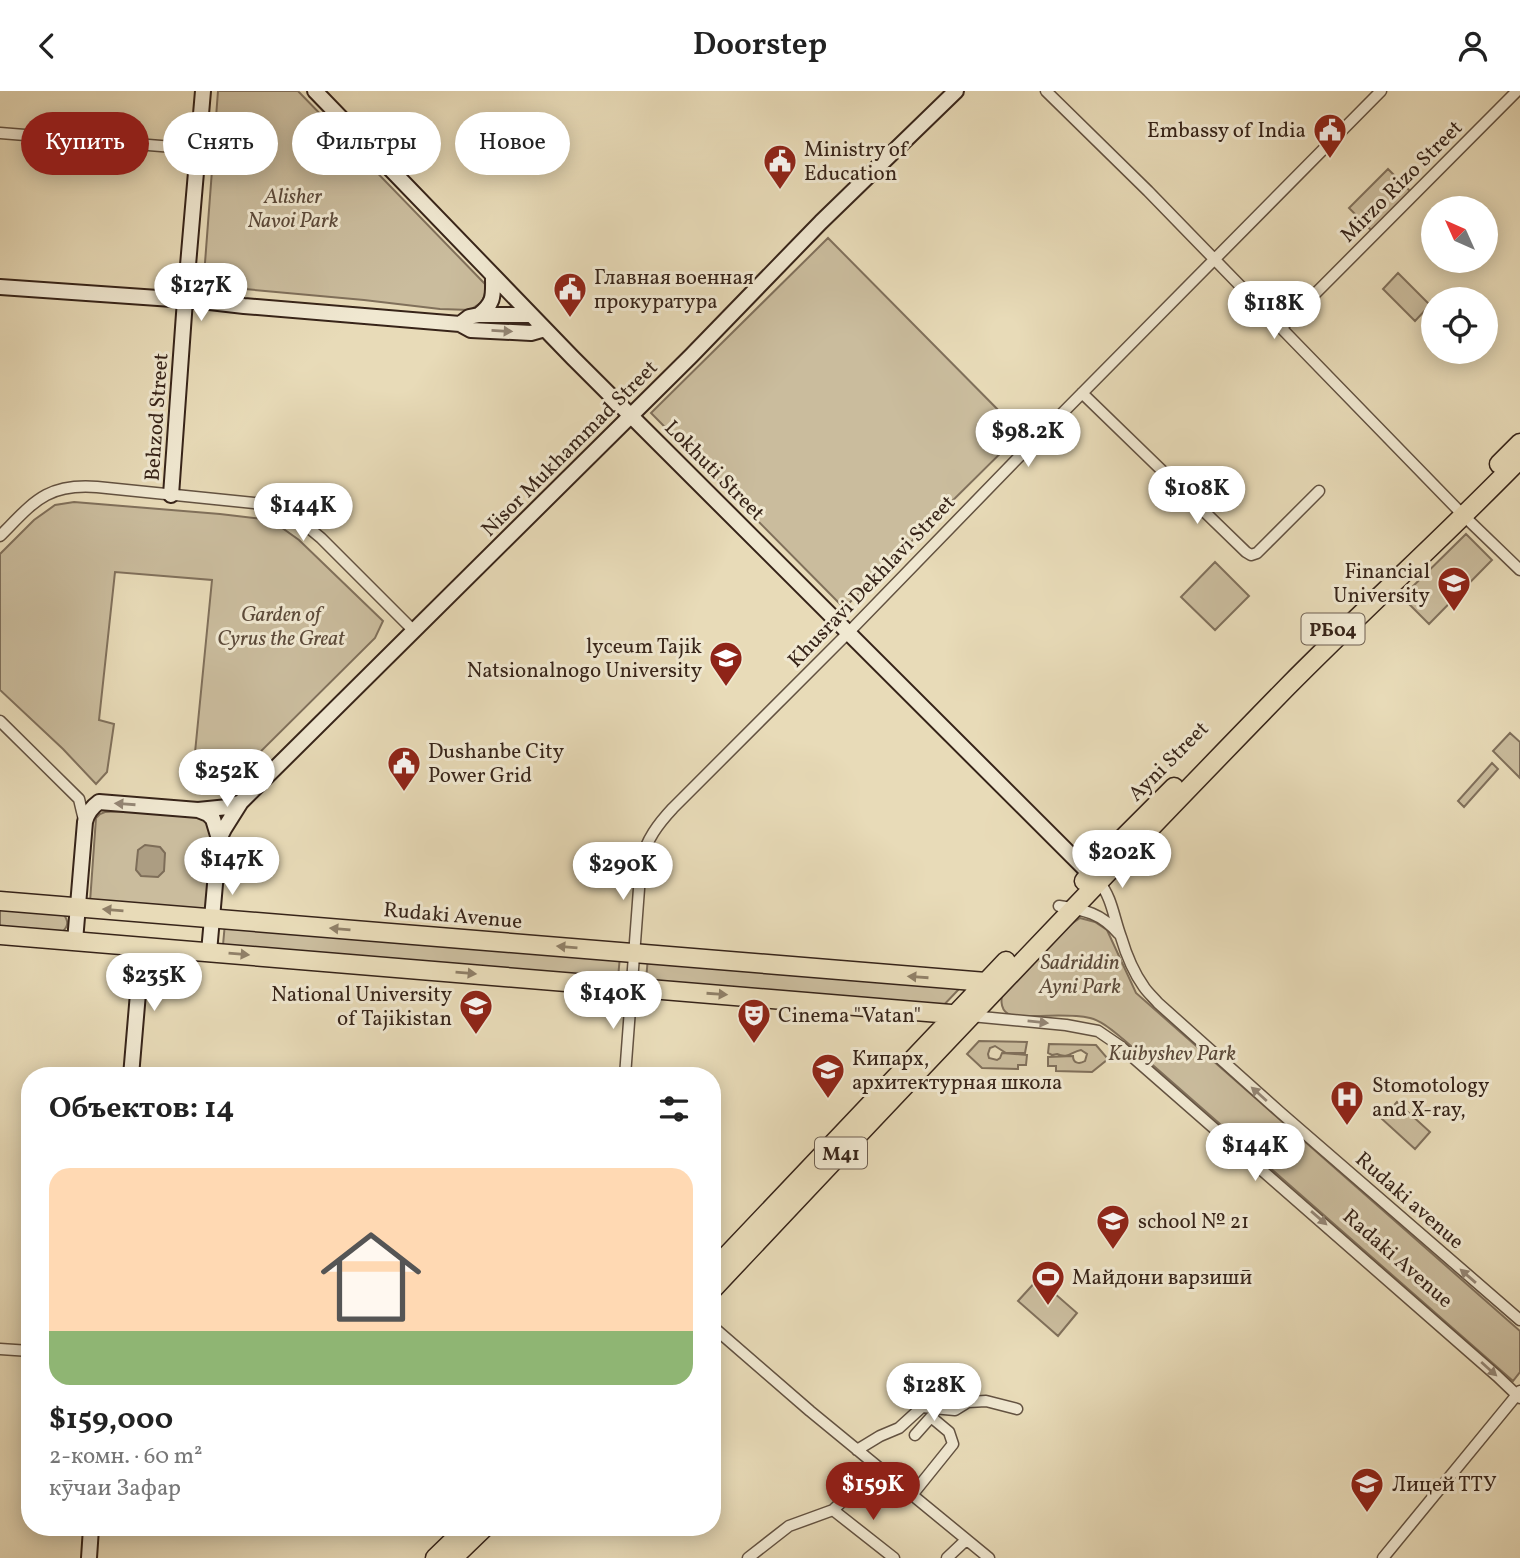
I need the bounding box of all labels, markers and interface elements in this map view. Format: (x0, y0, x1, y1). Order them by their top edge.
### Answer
text: Doorstep (693, 24, 827, 68)
icon: back (28, 27, 66, 65)
icon: person (1454, 27, 1492, 65)
public building icon: Embassy of India (1311, 111, 1349, 160)
chip: Купить (21, 112, 149, 175)
chip: Снять (163, 112, 278, 175)
chip: Фильтры (292, 112, 441, 175)
chip: Новое (455, 112, 570, 175)
street label: Mirzo Rizo Street (1334, 114, 1470, 250)
place label: Embassy of India (1147, 117, 1306, 146)
place label: Ministry of Education (804, 136, 909, 189)
public building icon: Ministry of Education (761, 142, 799, 191)
park label: Alisher Navoi Park (247, 183, 339, 236)
north arrow (1421, 196, 1498, 273)
map controls (1421, 196, 1498, 364)
pin: $127K (152, 264, 250, 323)
place label: Главная военная прокуратура (594, 264, 754, 317)
text: $127K (170, 270, 232, 302)
public building icon: Главная военная прокуратура (551, 270, 589, 319)
pin: $118K (1225, 281, 1323, 341)
button: locate (1421, 287, 1498, 364)
text: $118K (1244, 288, 1304, 320)
one-way arrow (491, 326, 513, 337)
street label: Behzod Street (139, 352, 176, 482)
street label: Nisor Mukhammad Street (475, 354, 665, 544)
pin: $98.2K (971, 409, 1085, 469)
street label: Lokhuti Street (657, 414, 771, 528)
text: $98.2K (992, 416, 1064, 448)
pin: $108K (1148, 467, 1246, 526)
text: $108K (1164, 473, 1230, 505)
pin: $144K (254, 483, 352, 543)
street label: Khusravi Dekhlavi Street (782, 489, 962, 675)
text: $144K (270, 490, 336, 522)
place label: Financial University (1333, 558, 1431, 611)
school or university icon: Financial University (1435, 564, 1473, 613)
park label: Garden of Cyrus the Great (217, 601, 346, 654)
road number: РБ04 (1302, 614, 1364, 645)
place label: lyceum Tajik Natsionalnogo University (467, 633, 703, 686)
school or university icon: lyceum Tajik Natsionalnogo University (707, 639, 745, 688)
street label: Ayni Street (1122, 715, 1216, 809)
place label: Dushanbe City Power Grid (428, 738, 565, 791)
public building icon: Dushanbe City Power Grid (385, 744, 423, 793)
pin: $252K (178, 749, 276, 809)
text: $252K (195, 756, 259, 788)
one-way arrow (114, 798, 136, 809)
pin: $202K (1073, 831, 1171, 890)
pin: $147K (183, 837, 281, 897)
text: $202K (1088, 837, 1156, 869)
pin: $290K (574, 843, 672, 902)
text: $147K (200, 844, 264, 876)
text: $290K (589, 849, 657, 881)
street label: Rudaki Avenue (382, 896, 523, 937)
one-way arrow (102, 904, 124, 915)
one-way arrow (329, 923, 351, 934)
one-way arrow (555, 941, 577, 952)
one-way arrow (228, 949, 250, 960)
park label: Sadriddin Ayni Park (1038, 949, 1121, 1002)
pin: $235K (105, 953, 203, 1013)
text: $235K (122, 960, 186, 992)
one-way arrow (455, 968, 477, 979)
pin: $140K (564, 971, 662, 1031)
one-way arrow (907, 971, 929, 982)
text: $140K (580, 978, 646, 1010)
place label: National University of Tajikistan (271, 981, 453, 1034)
school or university icon: National University of Tajikistan (457, 987, 495, 1036)
one-way arrow (706, 989, 728, 1000)
theatre icon: Cinema "Vatan" (735, 996, 773, 1045)
place label: Cinema "Vatan" (778, 1002, 921, 1031)
one-way arrow (1028, 1017, 1050, 1028)
park label: Kuibyshev Park (1108, 1040, 1236, 1069)
place label: Кипарх, архитектурная школа (852, 1045, 1062, 1098)
school or university icon: Кипарх, архитектурная школа (809, 1051, 847, 1100)
place label: Stomotology and X-ray, (1372, 1072, 1490, 1125)
hospital icon: Stomotology and X-ray, (1328, 1078, 1366, 1127)
one-way arrow (1250, 1086, 1268, 1102)
text: Объектов: 14 (49, 1088, 234, 1130)
icon: filters (655, 1090, 693, 1128)
pin: $144K (1206, 1123, 1304, 1183)
text: $144K (1222, 1130, 1288, 1162)
road number: M41 (815, 1137, 867, 1169)
street label: Rudaki avenue (1348, 1146, 1470, 1257)
school or university icon: school № 21 (1094, 1202, 1132, 1251)
street label: Radaki Avenue (1336, 1203, 1459, 1315)
place label: school № 21 (1138, 1208, 1249, 1237)
one-way arrow (1310, 1210, 1327, 1226)
icon: home (308, 1214, 434, 1340)
sports icon: Майдони варзишӣ (1029, 1258, 1067, 1307)
place label: Майдони варзишӣ (1072, 1264, 1252, 1293)
one-way arrow (1459, 1268, 1477, 1283)
one-way arrow (1480, 1361, 1498, 1377)
pin: $128K (885, 1363, 983, 1423)
text: $128K (902, 1370, 966, 1402)
text: $159,000 (49, 1399, 173, 1441)
text: 2-комн. · 60 m² (49, 1441, 203, 1473)
pin: $159K (824, 1463, 922, 1522)
school or university icon: Лицей ТТУ (1348, 1465, 1386, 1514)
text: $159K (842, 1469, 904, 1501)
place label: Лицей ТТУ (1392, 1471, 1497, 1500)
text: кӯчаи Зафар (49, 1473, 181, 1505)

